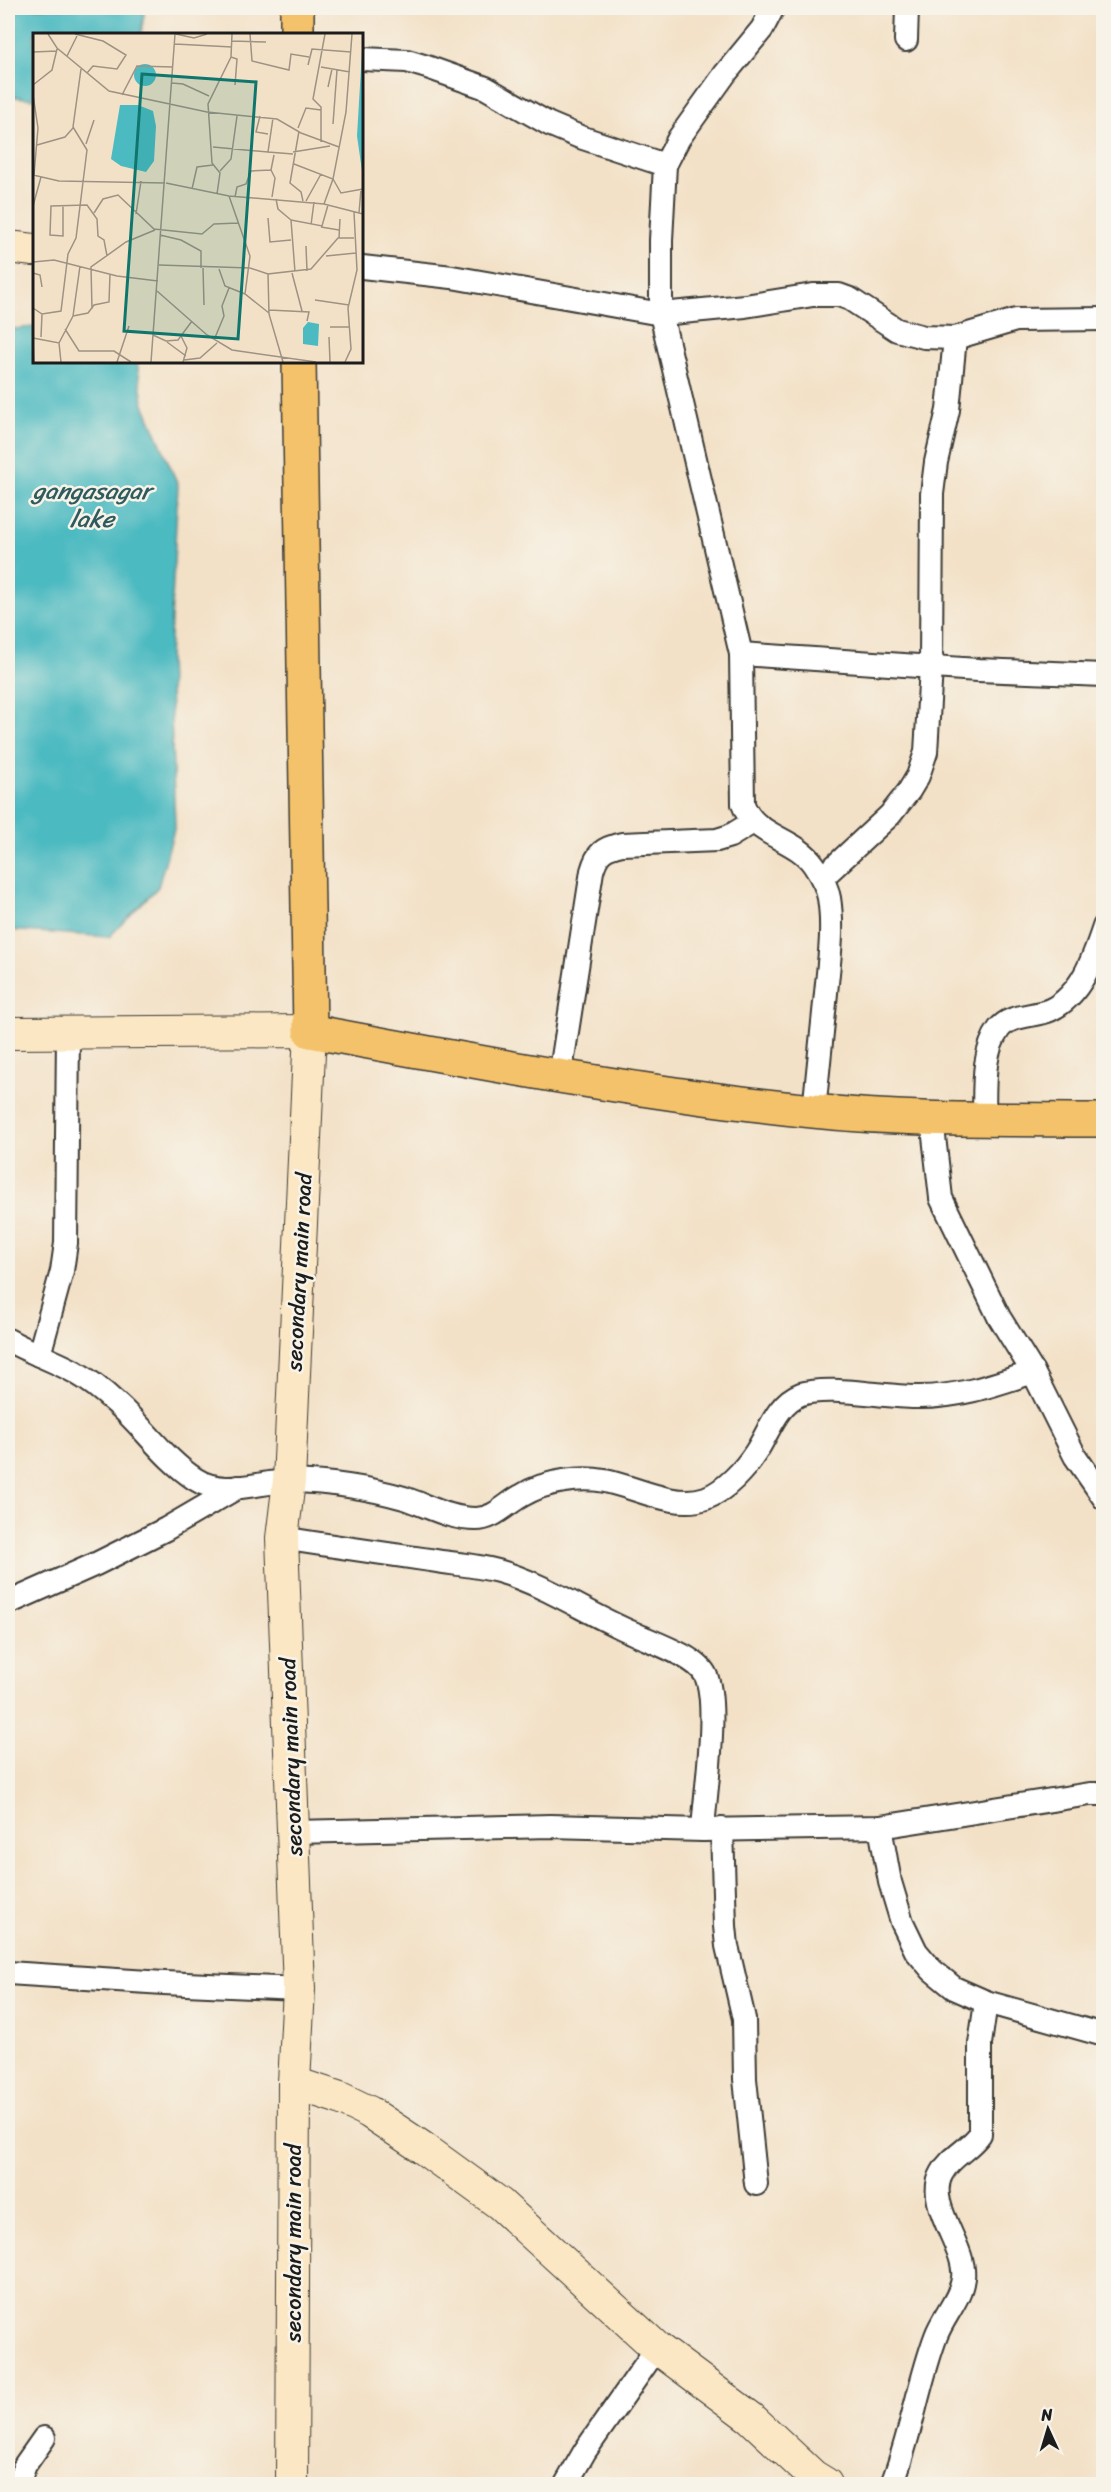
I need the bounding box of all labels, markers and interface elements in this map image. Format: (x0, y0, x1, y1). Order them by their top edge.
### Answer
inset map (33, 33, 363, 363)
water label: gangasagar lake (30, 470, 155, 540)
street label: secondary main road (274, 1171, 324, 1373)
street label: secondary main road (268, 1656, 314, 1858)
street label: secondary main road (274, 2142, 313, 2343)
north arrow (1018, 2399, 1078, 2459)
text: N (1039, 2400, 1054, 2429)

